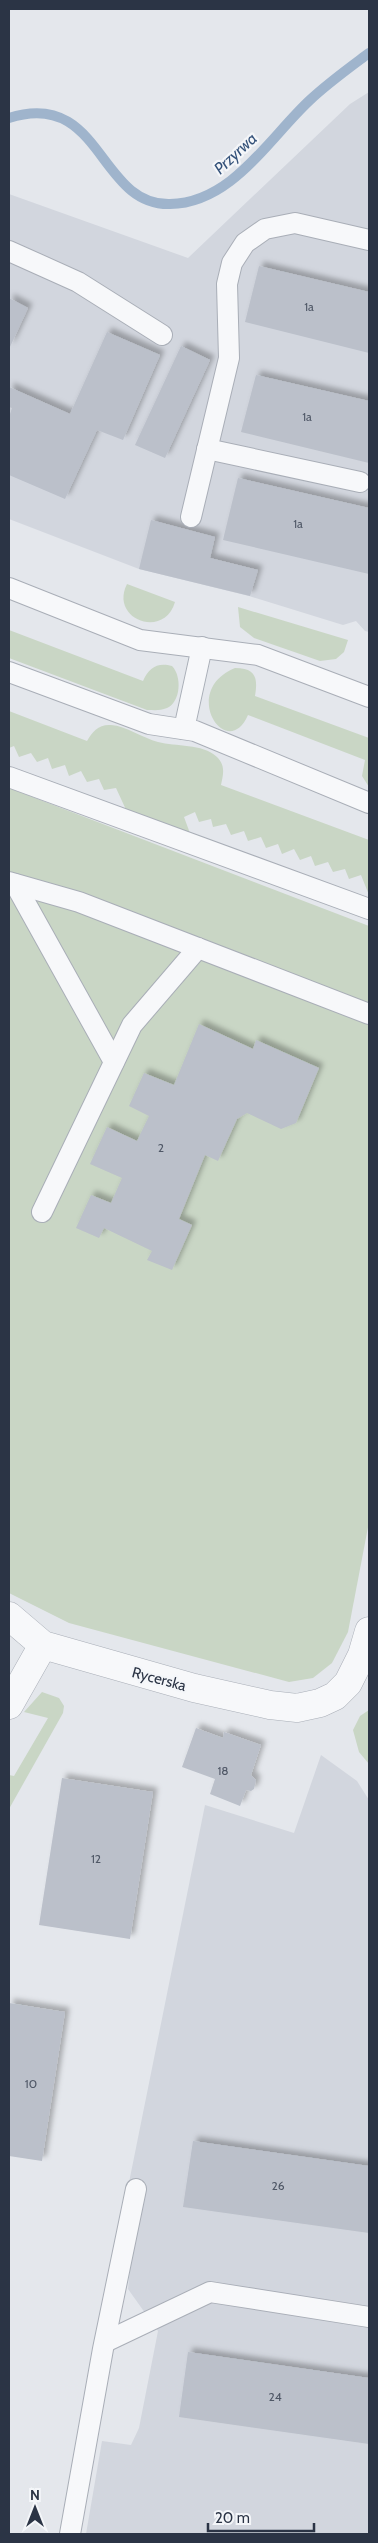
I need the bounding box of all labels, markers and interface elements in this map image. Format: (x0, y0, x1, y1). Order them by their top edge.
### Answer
water label: Przyrwa (210, 129, 261, 178)
house number: 1a (304, 299, 314, 314)
house number: 1a (302, 409, 312, 424)
house number: 1a (293, 516, 303, 531)
house number: 2 (158, 1140, 164, 1155)
street label: Rycerska (130, 1663, 189, 1695)
house number: 18 (217, 1763, 229, 1778)
house number: 12 (91, 1851, 101, 1866)
house number: 10 (25, 2076, 37, 2091)
house number: 26 (271, 2178, 285, 2193)
house number: 24 (268, 2389, 282, 2404)
north arrow (10, 2483, 60, 2533)
text: N (30, 2486, 40, 2504)
scale bar (208, 2500, 314, 2532)
text: 20 m (215, 2509, 250, 2527)

